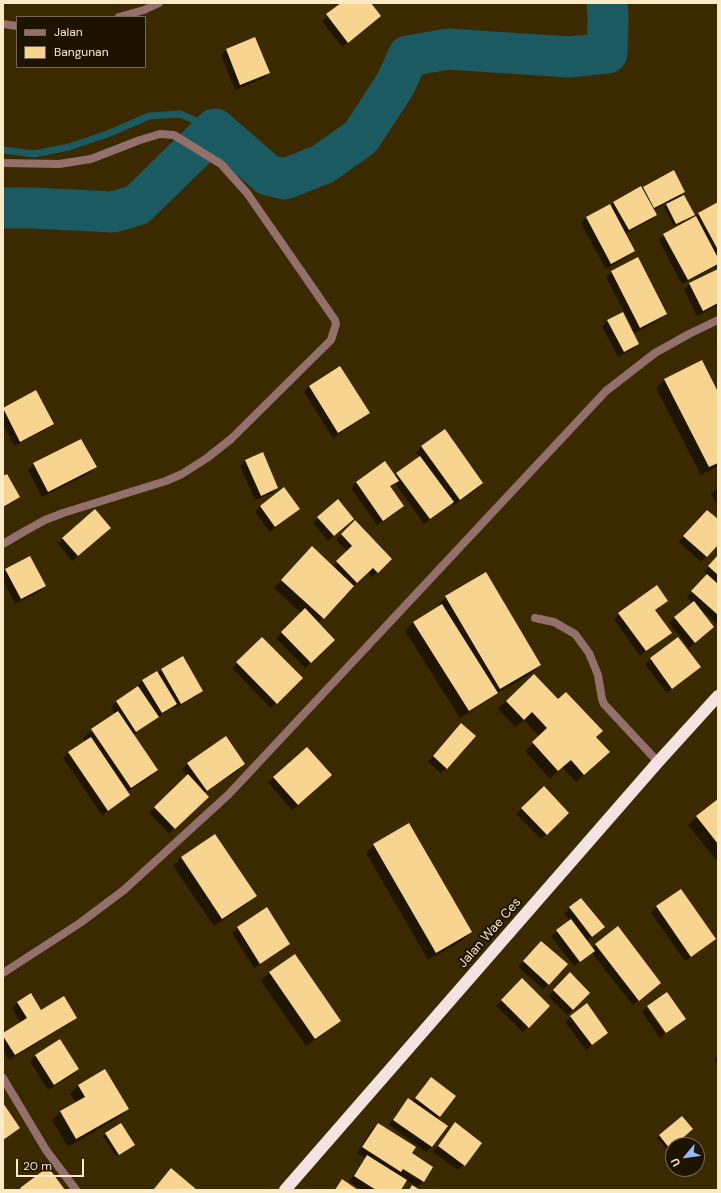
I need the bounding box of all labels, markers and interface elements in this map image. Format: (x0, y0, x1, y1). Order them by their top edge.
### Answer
legend (16, 16, 146, 68)
text: Jalan (54, 24, 83, 40)
text: Bangunan (54, 44, 109, 60)
street label: Jalan Wae Ces (455, 895, 525, 971)
north arrow (665, 1137, 705, 1177)
scale bar (18, 1151, 86, 1177)
text: U (667, 1156, 683, 1169)
text: 20 m (23, 1158, 52, 1174)

